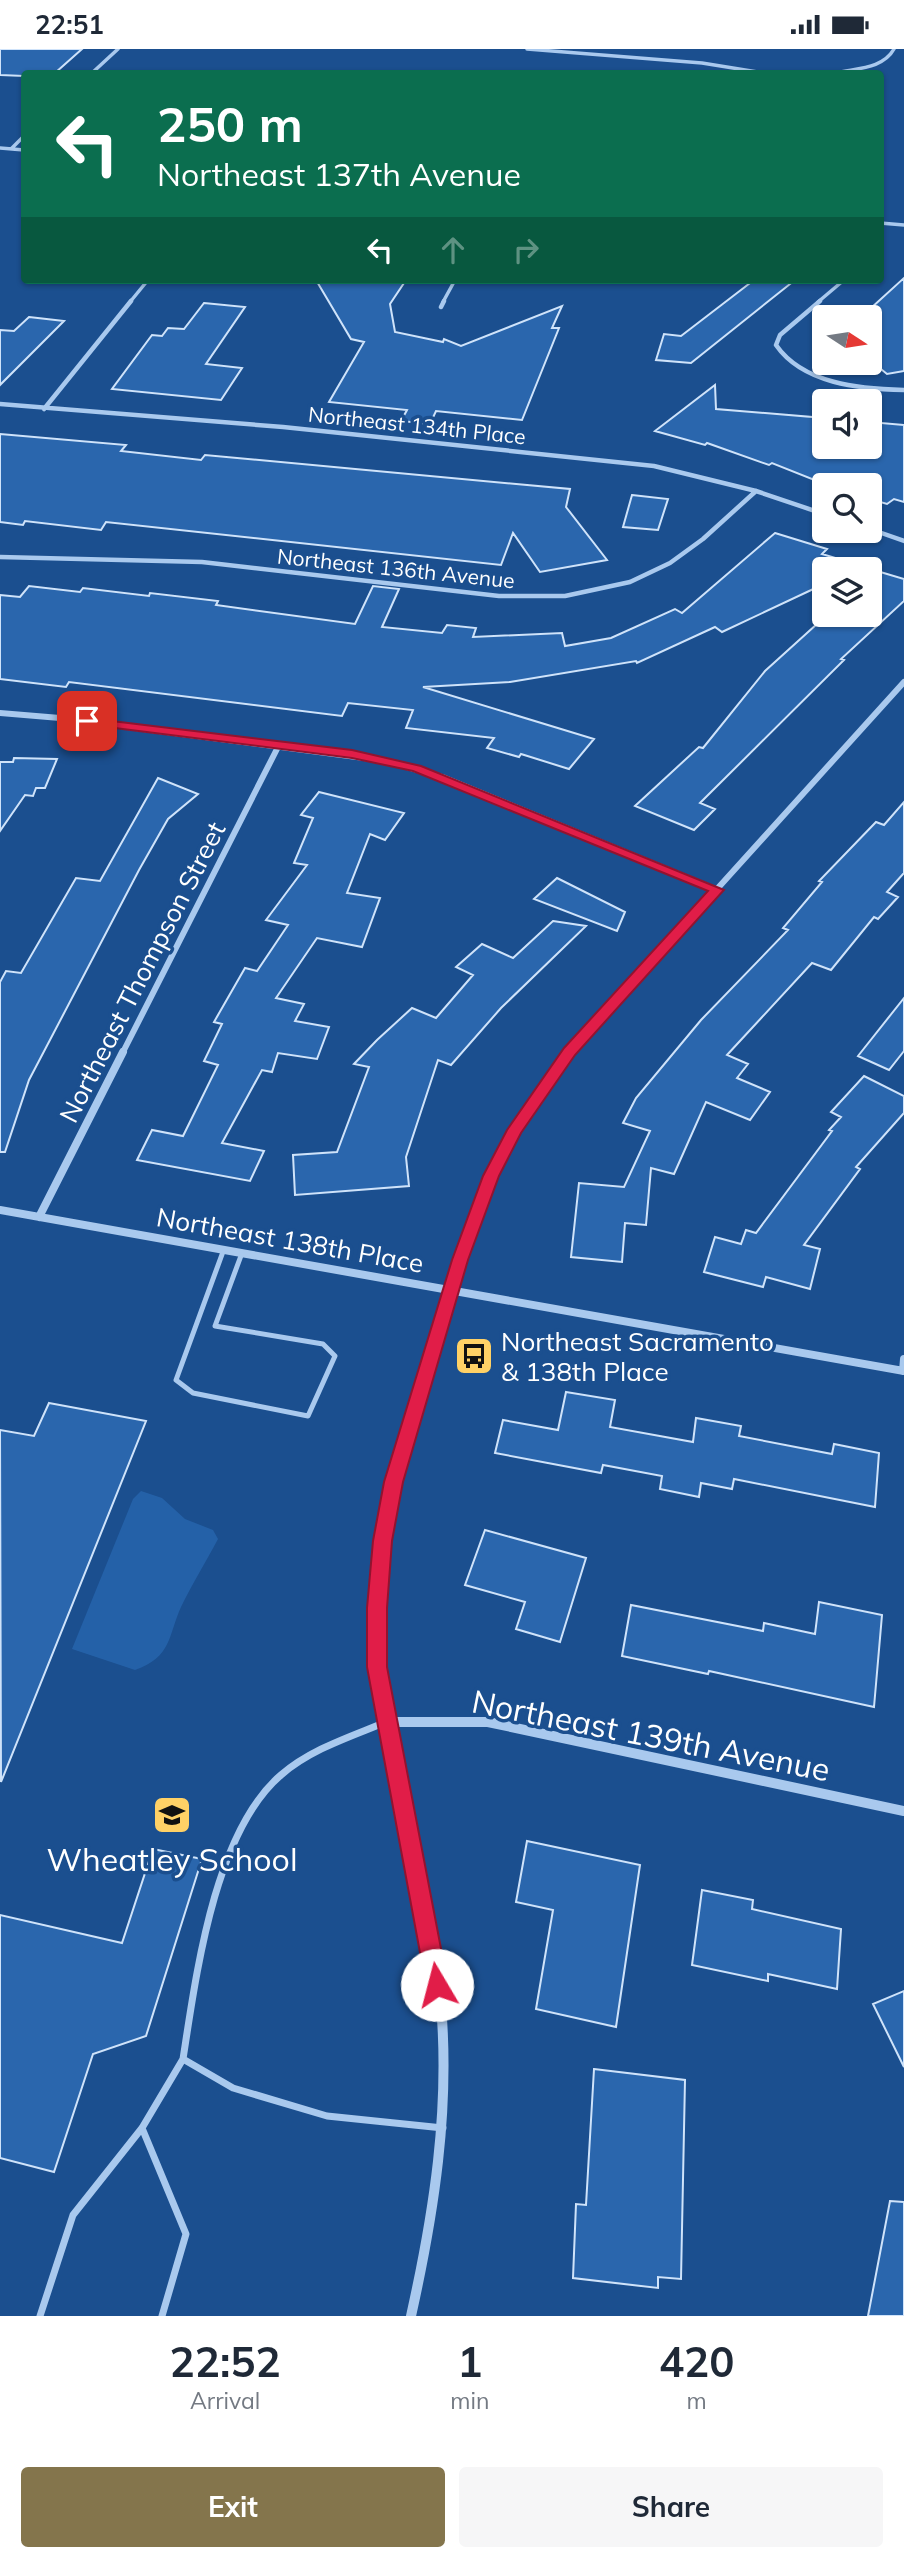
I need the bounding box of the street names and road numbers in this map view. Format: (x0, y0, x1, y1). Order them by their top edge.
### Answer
street label: Northeast 134th Place (307, 401, 527, 449)
street label: Northeast 136th Avenue (276, 543, 516, 593)
street label: Northeast Thompson Street (52, 816, 232, 1128)
street label: Northeast 138th Place (154, 1200, 426, 1280)
street label: Northeast 139th Avenue (469, 1681, 833, 1789)

